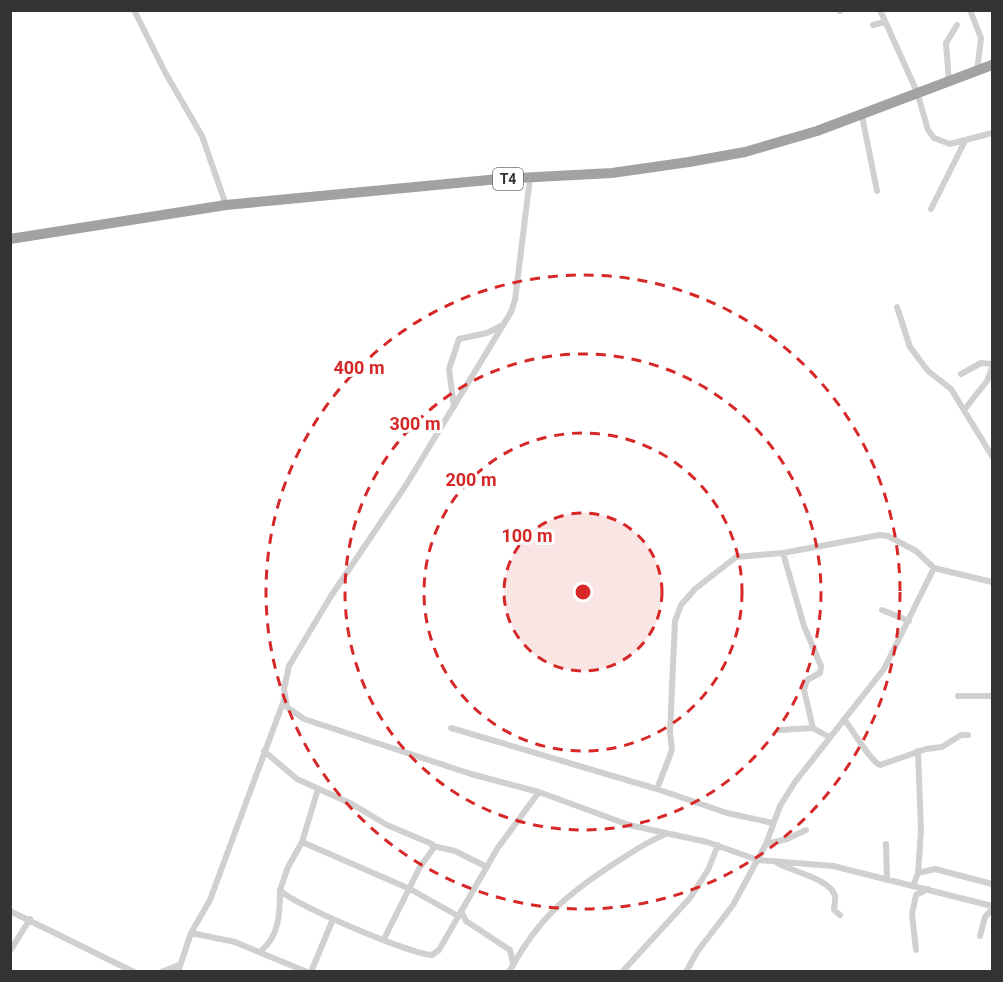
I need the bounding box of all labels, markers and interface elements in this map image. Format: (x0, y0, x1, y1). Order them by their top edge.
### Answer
road number: T4 (493, 168, 523, 190)
text: 400 m (333, 357, 385, 378)
text: 300 m (389, 413, 441, 434)
text: 200 m (445, 469, 497, 490)
text: 100 m (501, 525, 553, 546)
centre of rings (573, 582, 593, 602)

